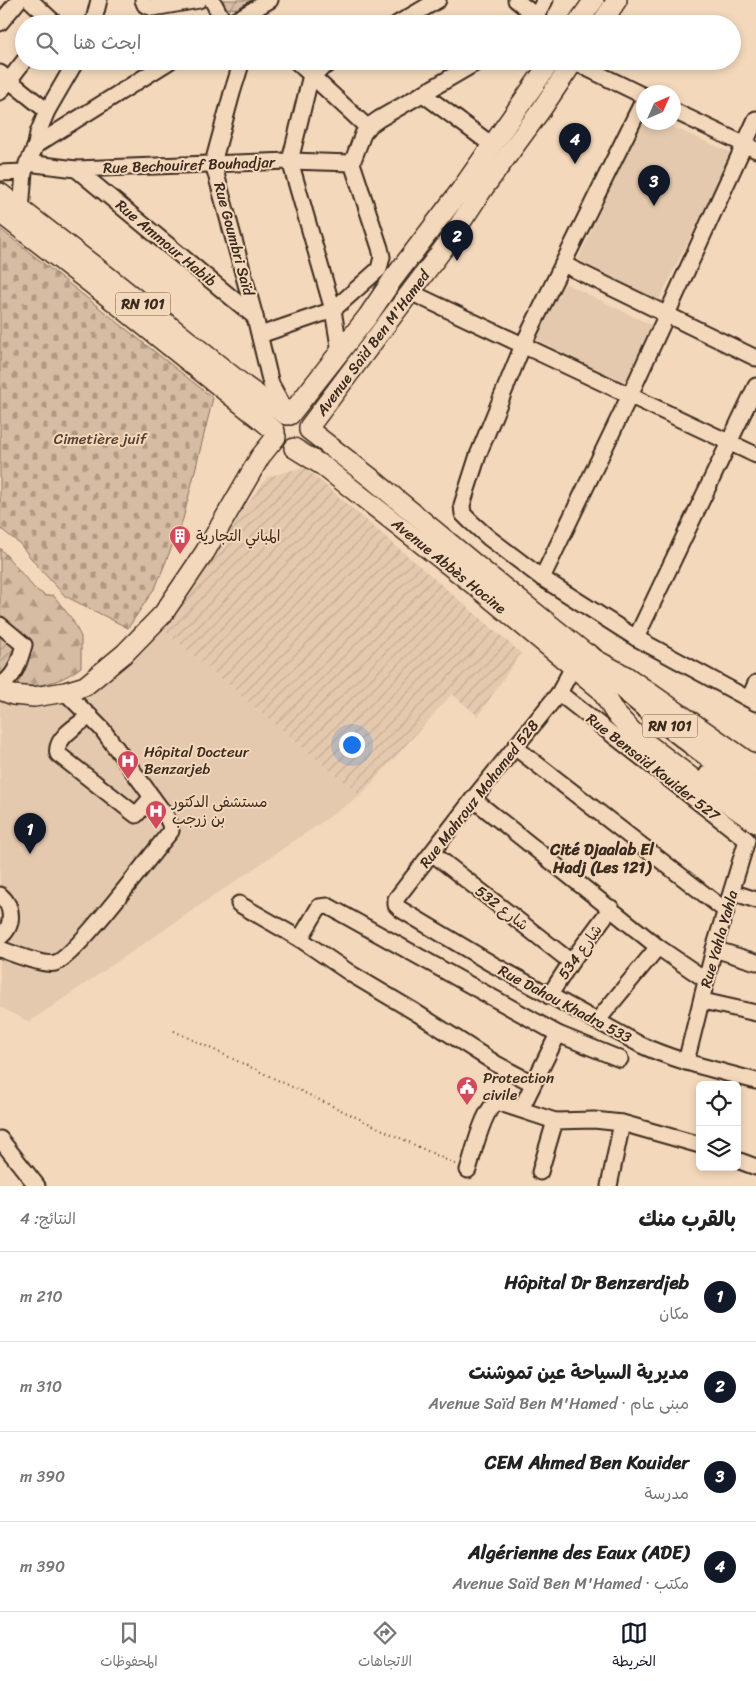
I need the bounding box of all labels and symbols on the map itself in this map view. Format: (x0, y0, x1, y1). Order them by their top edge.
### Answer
north arrow (636, 85, 681, 130)
pin: 4 (559, 123, 591, 164)
street label: Rue Bechouiref Bouhadjar (103, 149, 276, 181)
pin: 3 (638, 165, 670, 206)
street label: Rue Goumbri Saïd (206, 179, 262, 300)
street label: Rue Ammour Habib (110, 193, 222, 293)
pin: 2 (441, 220, 473, 261)
street label: Avenue Saïd Ben M'Hamed (309, 264, 437, 422)
road number: RN 101 (116, 292, 170, 316)
park label: Cimetière juif (54, 426, 148, 452)
street label: Avenue Abbès Hocine (385, 511, 512, 621)
place label: المباني التجارية (196, 523, 281, 549)
building icon: المباني التجارية (168, 524, 192, 555)
street label: Rue Bensaïd Kouider 527 (580, 706, 727, 829)
street label: Rue Mahrouz Mohamed 528 (412, 714, 546, 874)
road number: RN 101 (642, 714, 698, 738)
your location (339, 732, 365, 758)
place label: Hôpital Docteur Benzarjeb (144, 739, 250, 782)
hospital icon: Hôpital Docteur Benzarjeb (116, 749, 140, 780)
place label: مستشفى الدكتور بن زرجب (171, 789, 267, 832)
hospital icon: مستشفى الدكتور بن زرجب (144, 799, 168, 830)
pin: 1 (14, 813, 46, 854)
district label: Cité Djaalab El Hadj (Les 121) (549, 835, 655, 882)
street label: 532 شارع (469, 879, 535, 937)
street label: Rue Yahla Yahla (693, 887, 745, 991)
street label: 534 شارع (551, 919, 609, 985)
street label: Rue Dahou Khadra 533 (493, 958, 637, 1050)
place label: Protection civile (483, 1065, 554, 1108)
public building icon: Protection civile (455, 1075, 479, 1106)

